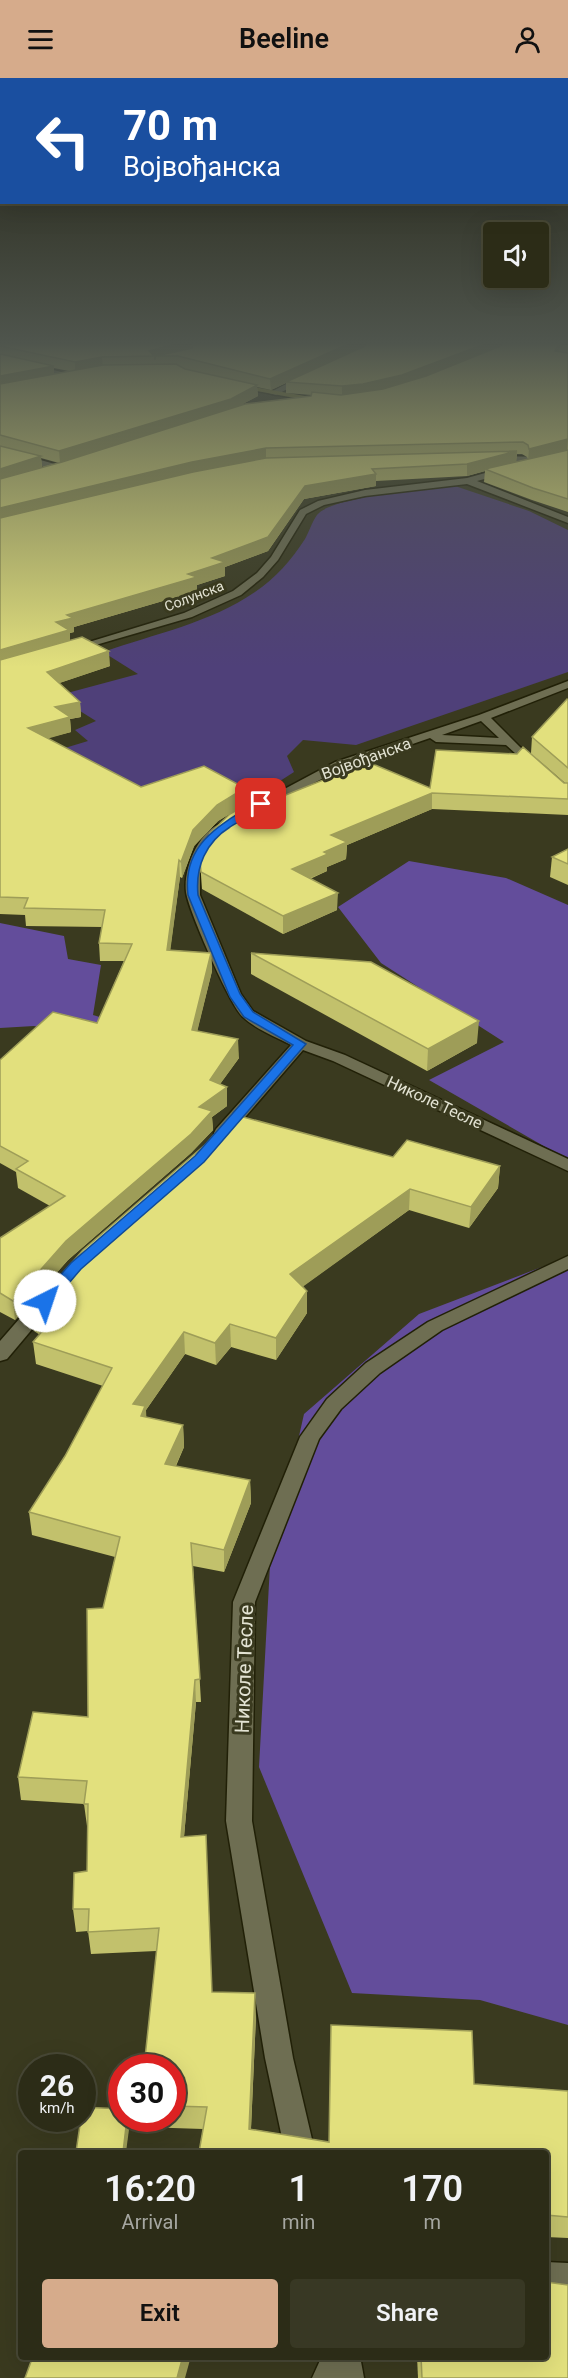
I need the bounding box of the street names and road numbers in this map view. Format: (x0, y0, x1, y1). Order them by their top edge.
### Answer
street label: Солунска (162, 577, 226, 615)
street label: Војвођанска (319, 734, 413, 783)
street label: Николе Тесле (384, 1072, 485, 1133)
street label: Николе Тесле (230, 1604, 258, 1734)

